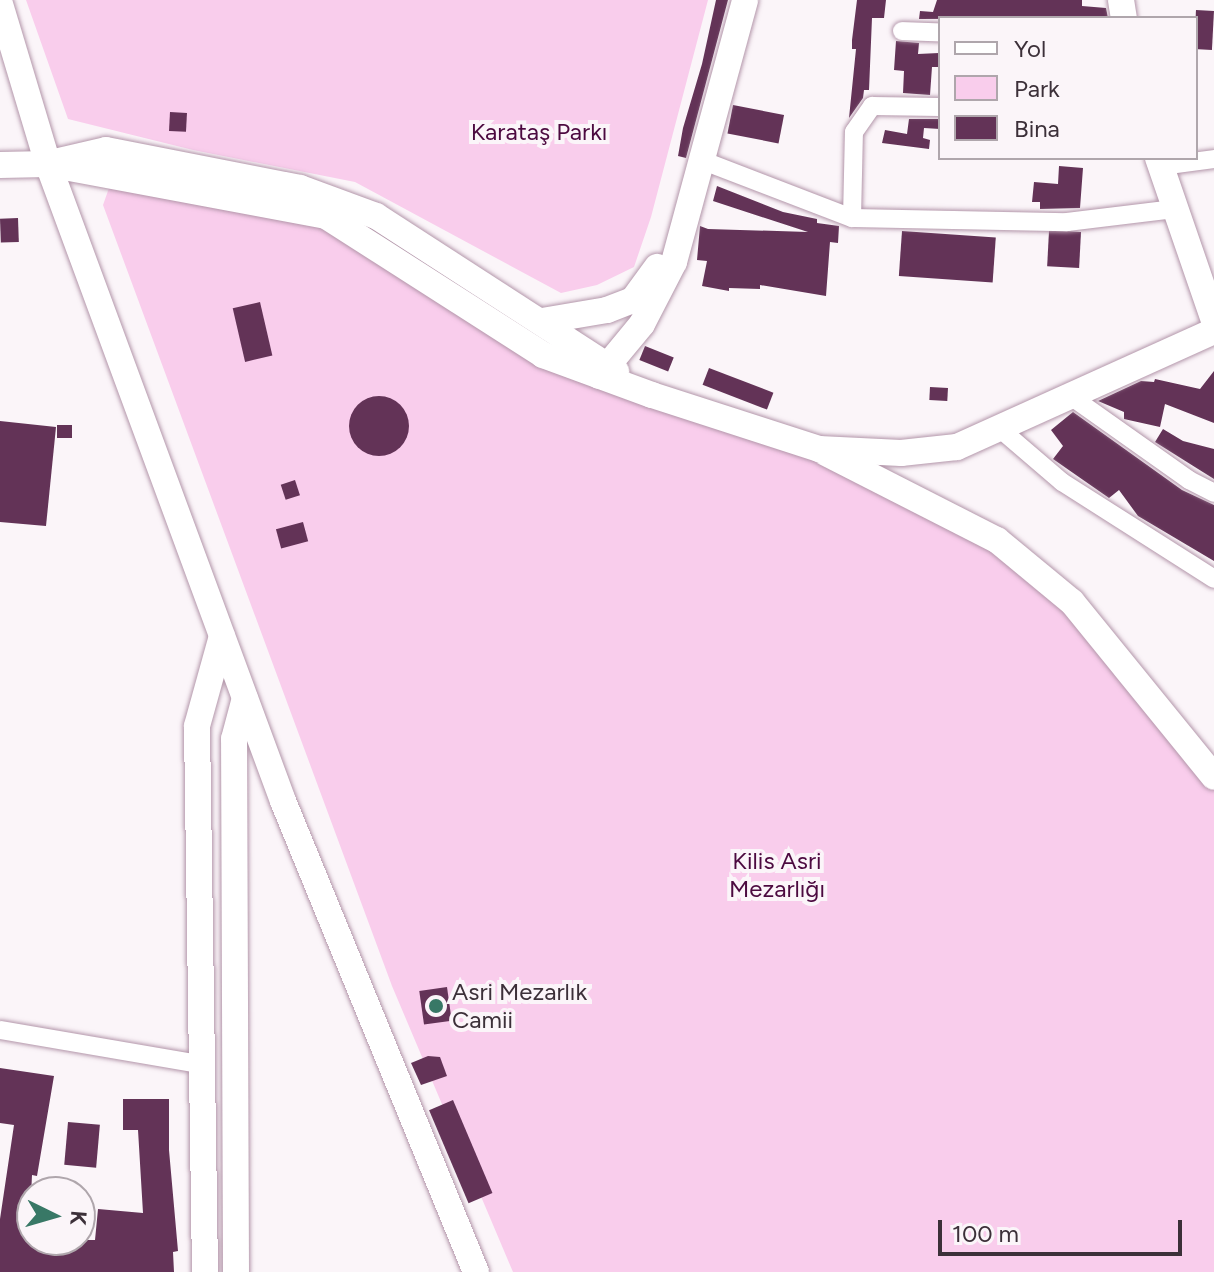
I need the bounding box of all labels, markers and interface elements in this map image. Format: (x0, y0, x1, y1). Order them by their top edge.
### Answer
legend (938, 16, 1198, 160)
text: Yol (1014, 34, 1046, 63)
text: Park (1014, 74, 1060, 103)
text: Bina (1014, 114, 1060, 143)
park label: Karataş Parkı (471, 118, 607, 146)
park label: Kilis Asri Mezarlığı (729, 847, 825, 903)
place label: Asri Mezarlık Camii (452, 978, 587, 1034)
marker: Asri Mezarlık Camii (427, 997, 445, 1015)
north arrow (16, 1176, 96, 1256)
scale bar (942, 1204, 1186, 1254)
text: K (64, 1209, 93, 1226)
text: 100 m (952, 1219, 1019, 1248)

